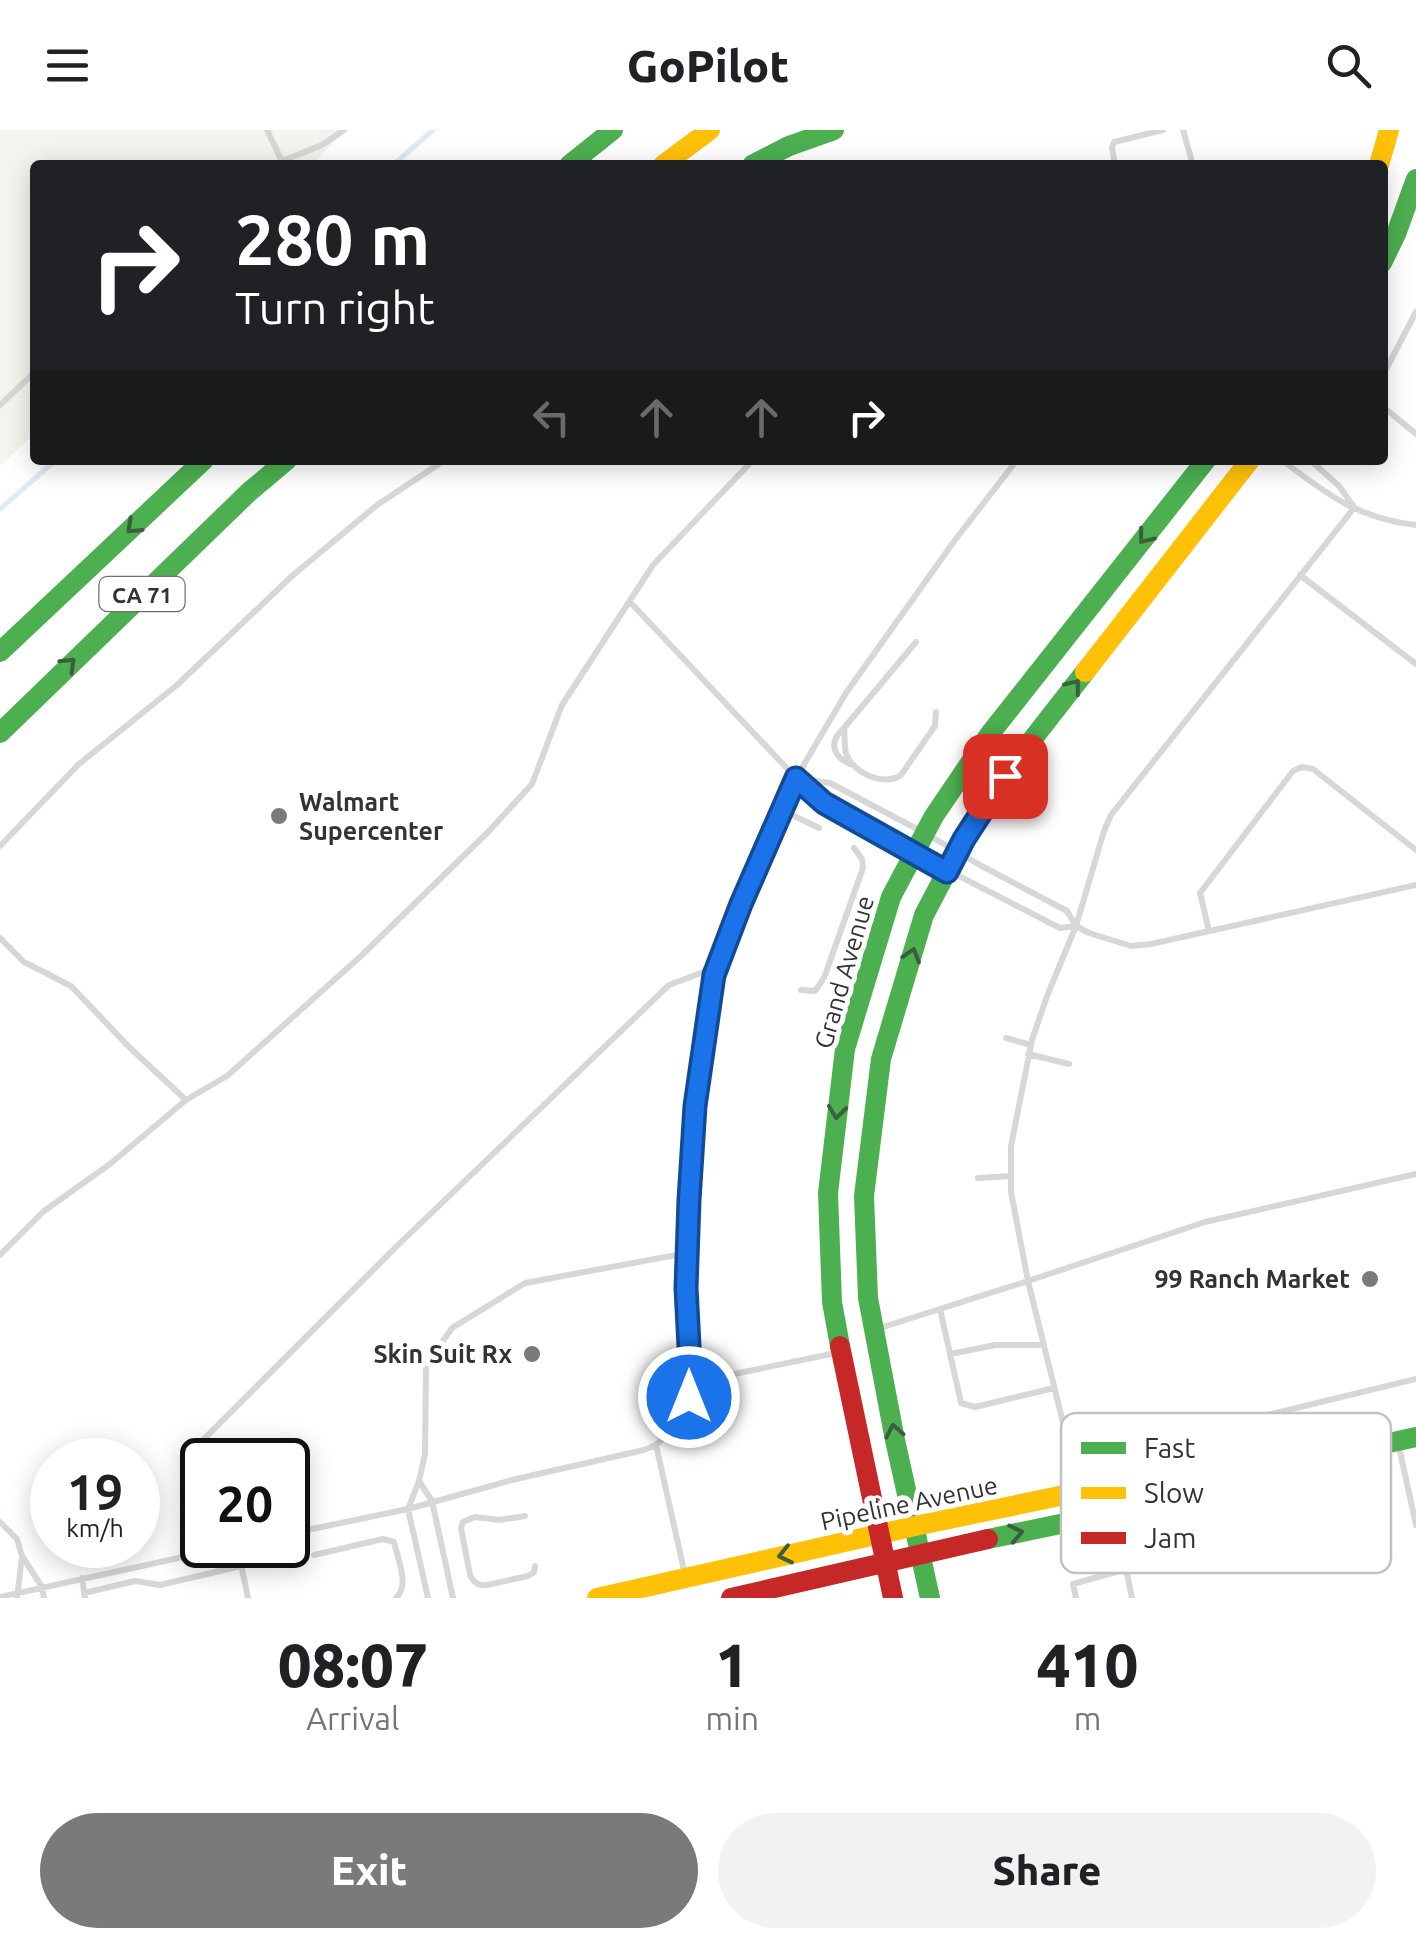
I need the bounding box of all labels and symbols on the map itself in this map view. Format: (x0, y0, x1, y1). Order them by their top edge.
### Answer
one-way arrow (126, 515, 145, 533)
one-way arrow (1140, 525, 1157, 543)
road number: CA 71 (100, 577, 184, 611)
one-way arrow (57, 658, 76, 676)
one-way arrow (1062, 679, 1080, 697)
pin (963, 734, 1048, 819)
place label: Walmart Supercenter (299, 788, 444, 845)
marker: Walmart Supercenter (268, 805, 290, 827)
street label: Grand Avenue (809, 892, 879, 1052)
one-way arrow (900, 947, 921, 964)
one-way arrow (828, 1104, 849, 1121)
place label: 99 Ranch Market (1154, 1265, 1350, 1293)
marker: 99 Ranch Market (1359, 1268, 1381, 1290)
place label: Skin Suit Rx (373, 1340, 512, 1368)
marker: Skin Suit Rx (521, 1343, 543, 1365)
position arrow (637, 1345, 741, 1449)
legend (1061, 1413, 1391, 1573)
one-way arrow (884, 1423, 905, 1440)
text: Fast (1144, 1432, 1195, 1463)
speed limit sign: 20 (180, 1438, 310, 1568)
street label: Pipeline Avenue (818, 1471, 1000, 1535)
text: Slow (1144, 1477, 1204, 1508)
text: Jam (1144, 1522, 1196, 1553)
one-way arrow (1007, 1524, 1024, 1545)
one-way arrow (777, 1544, 794, 1565)

